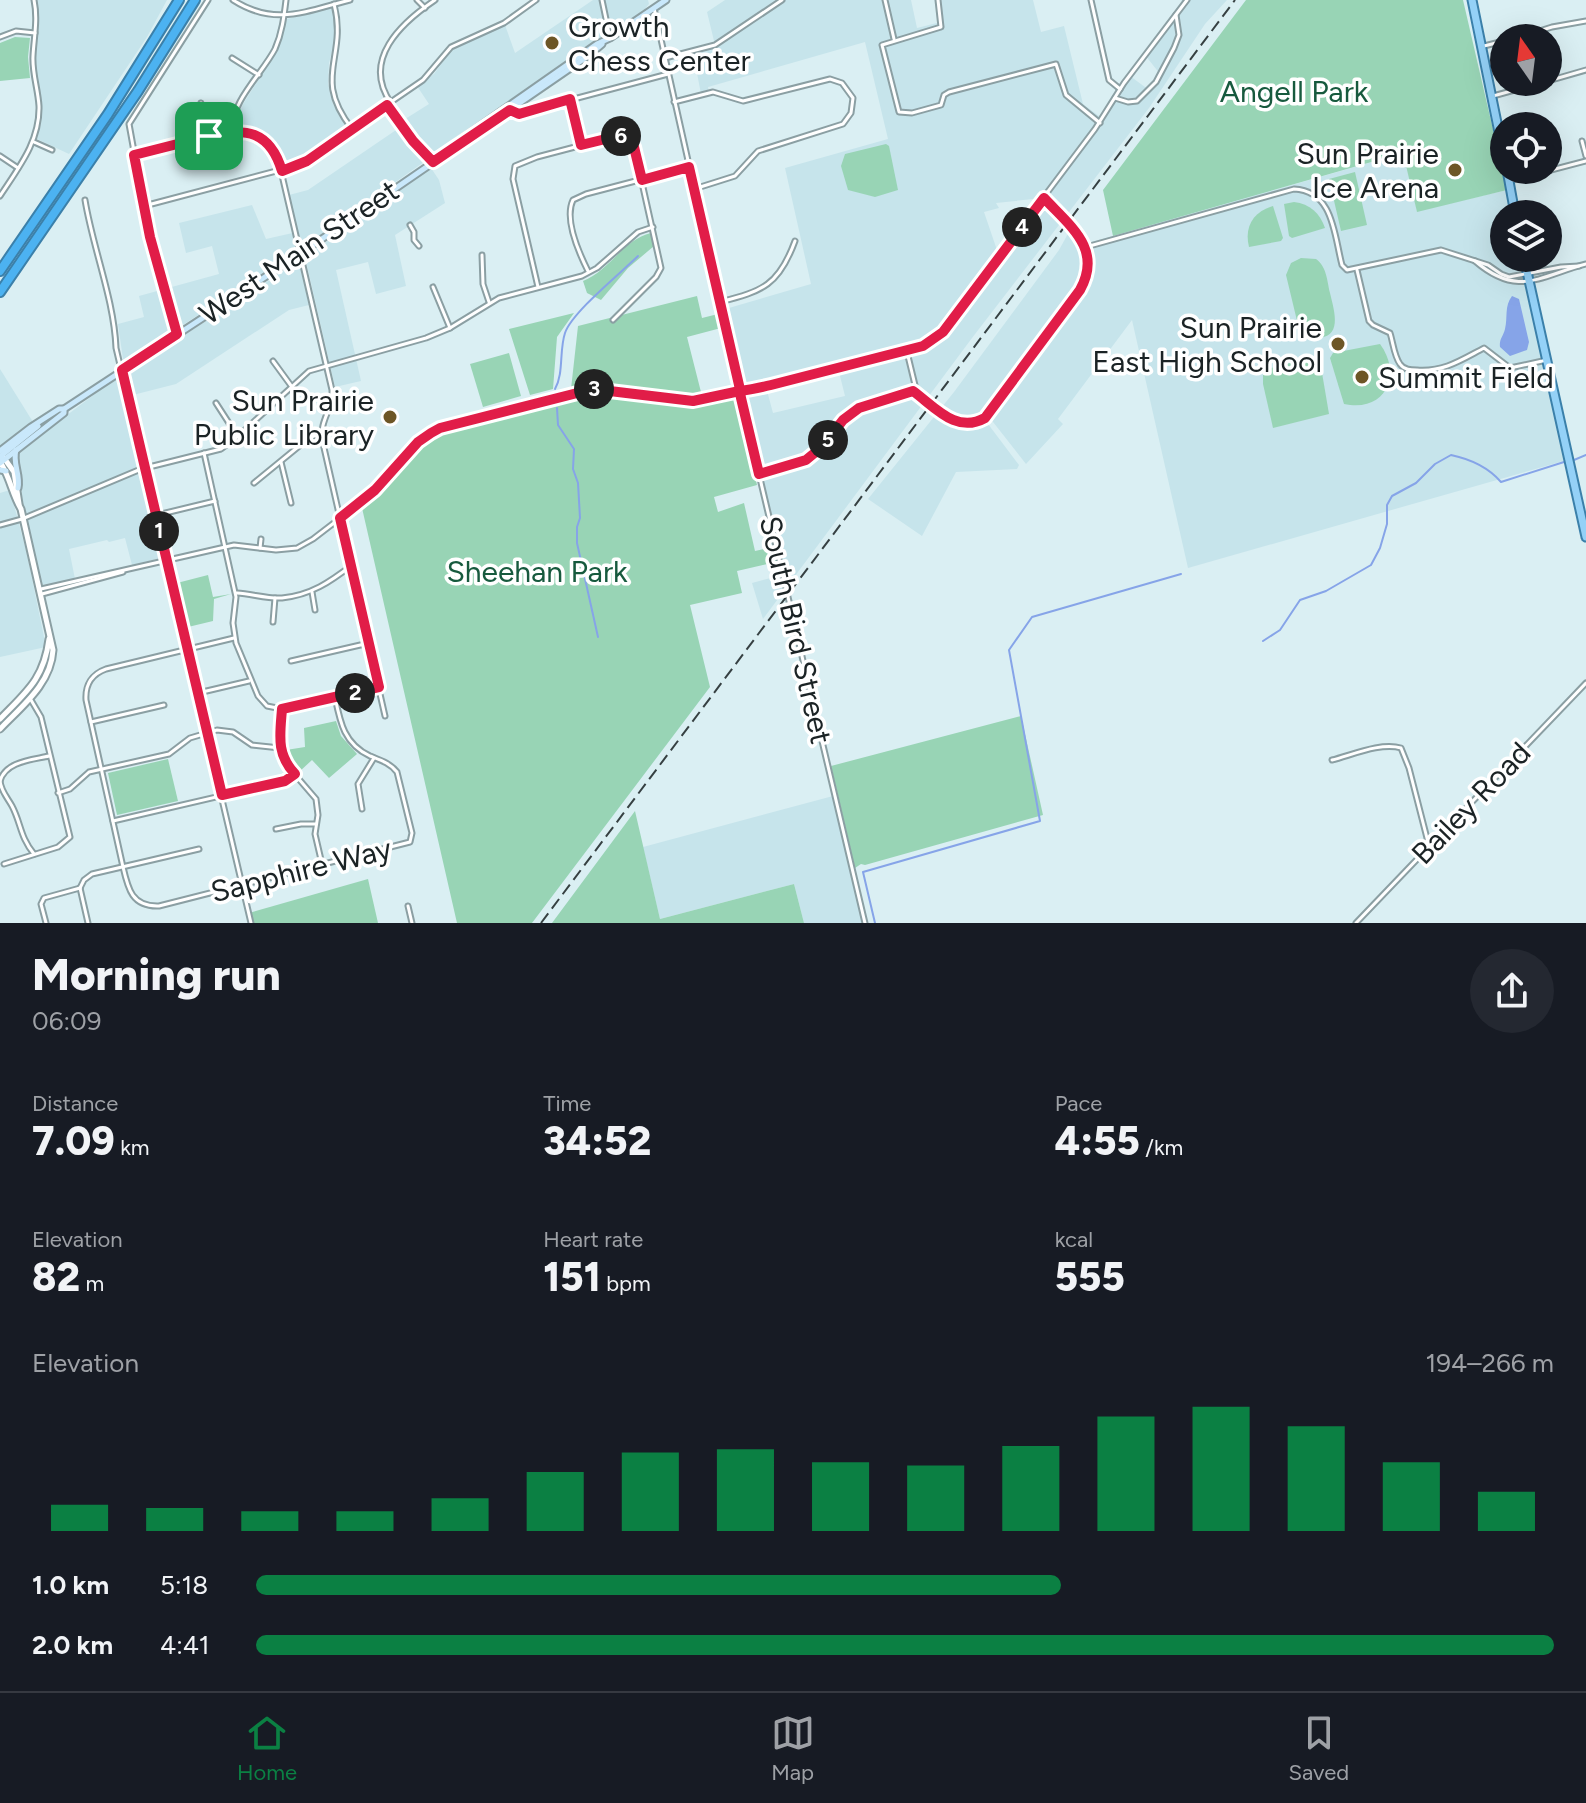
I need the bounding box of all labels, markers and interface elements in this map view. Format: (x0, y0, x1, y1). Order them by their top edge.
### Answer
place label: Growth Chess Center (568, 8, 751, 79)
north arrow (1490, 24, 1562, 96)
map controls (1490, 24, 1562, 272)
marker: Growth Chess Center (543, 34, 561, 52)
park label: Angell Park (1220, 73, 1369, 110)
pin (175, 102, 243, 170)
button: locate (1490, 112, 1562, 184)
icon: arrive (187, 114, 231, 158)
pin: 6 (601, 116, 641, 156)
text: 6 (615, 122, 627, 149)
place label: Sun Prairie Ice Arena (1297, 135, 1439, 206)
marker: Sun Prairie Ice Arena (1446, 161, 1464, 179)
street label: West Main Street (192, 172, 406, 332)
button: layers (1490, 200, 1562, 272)
pin: 4 (1002, 207, 1042, 247)
text: 4 (1015, 213, 1029, 240)
place label: Sun Prairie East High School (1092, 309, 1322, 380)
marker: Sun Prairie East High School (1329, 335, 1347, 353)
place label: Summit Field (1378, 359, 1554, 396)
marker: Summit Field (1353, 368, 1371, 386)
pin: 3 (574, 369, 614, 409)
text: 3 (588, 375, 600, 402)
place label: Sun Prairie Public Library (194, 382, 374, 453)
marker: Sun Prairie Public Library (381, 408, 399, 426)
pin: 5 (808, 420, 848, 460)
text: 5 (822, 426, 834, 453)
pin: 1 (139, 511, 179, 551)
street label: South Bird Street (752, 513, 840, 747)
text: 1 (154, 517, 164, 544)
park label: Sheehan Park (446, 553, 628, 590)
pin: 2 (335, 673, 375, 713)
text: 2 (349, 679, 361, 706)
street label: Bailey Road (1404, 734, 1538, 872)
street label: Sapphire Way (207, 830, 396, 910)
text: Morning run (32, 948, 281, 1001)
button: share (1470, 949, 1554, 1033)
text: 06:09 (32, 1005, 101, 1037)
text: Distance (32, 1090, 118, 1117)
text: Time (543, 1090, 591, 1117)
text: Pace (1055, 1090, 1102, 1117)
text: 7.09 (32, 1117, 115, 1165)
text: 34:52 (543, 1117, 651, 1165)
text: 4:55 (1055, 1117, 1140, 1165)
text: km (115, 1134, 150, 1161)
text: /km (1140, 1134, 1183, 1161)
text: Elevation (32, 1226, 122, 1253)
text: Heart rate (543, 1226, 643, 1253)
text: kcal (1055, 1226, 1093, 1253)
text: 82 (32, 1253, 80, 1301)
text: 151 (543, 1253, 601, 1301)
text: 555 (1055, 1253, 1125, 1301)
text: m (80, 1270, 104, 1297)
text: bpm (601, 1270, 651, 1297)
text: Elevation (32, 1347, 139, 1379)
text: 194–266 m (1426, 1347, 1554, 1379)
text: 1.0 km (32, 1569, 109, 1601)
text: 5:18 (160, 1569, 208, 1601)
text: 2.0 km (32, 1629, 113, 1661)
text: 4:41 (160, 1629, 210, 1661)
tab: Home (237, 1711, 297, 1786)
tab: Map (771, 1711, 815, 1786)
tab: Saved (1288, 1711, 1349, 1786)

